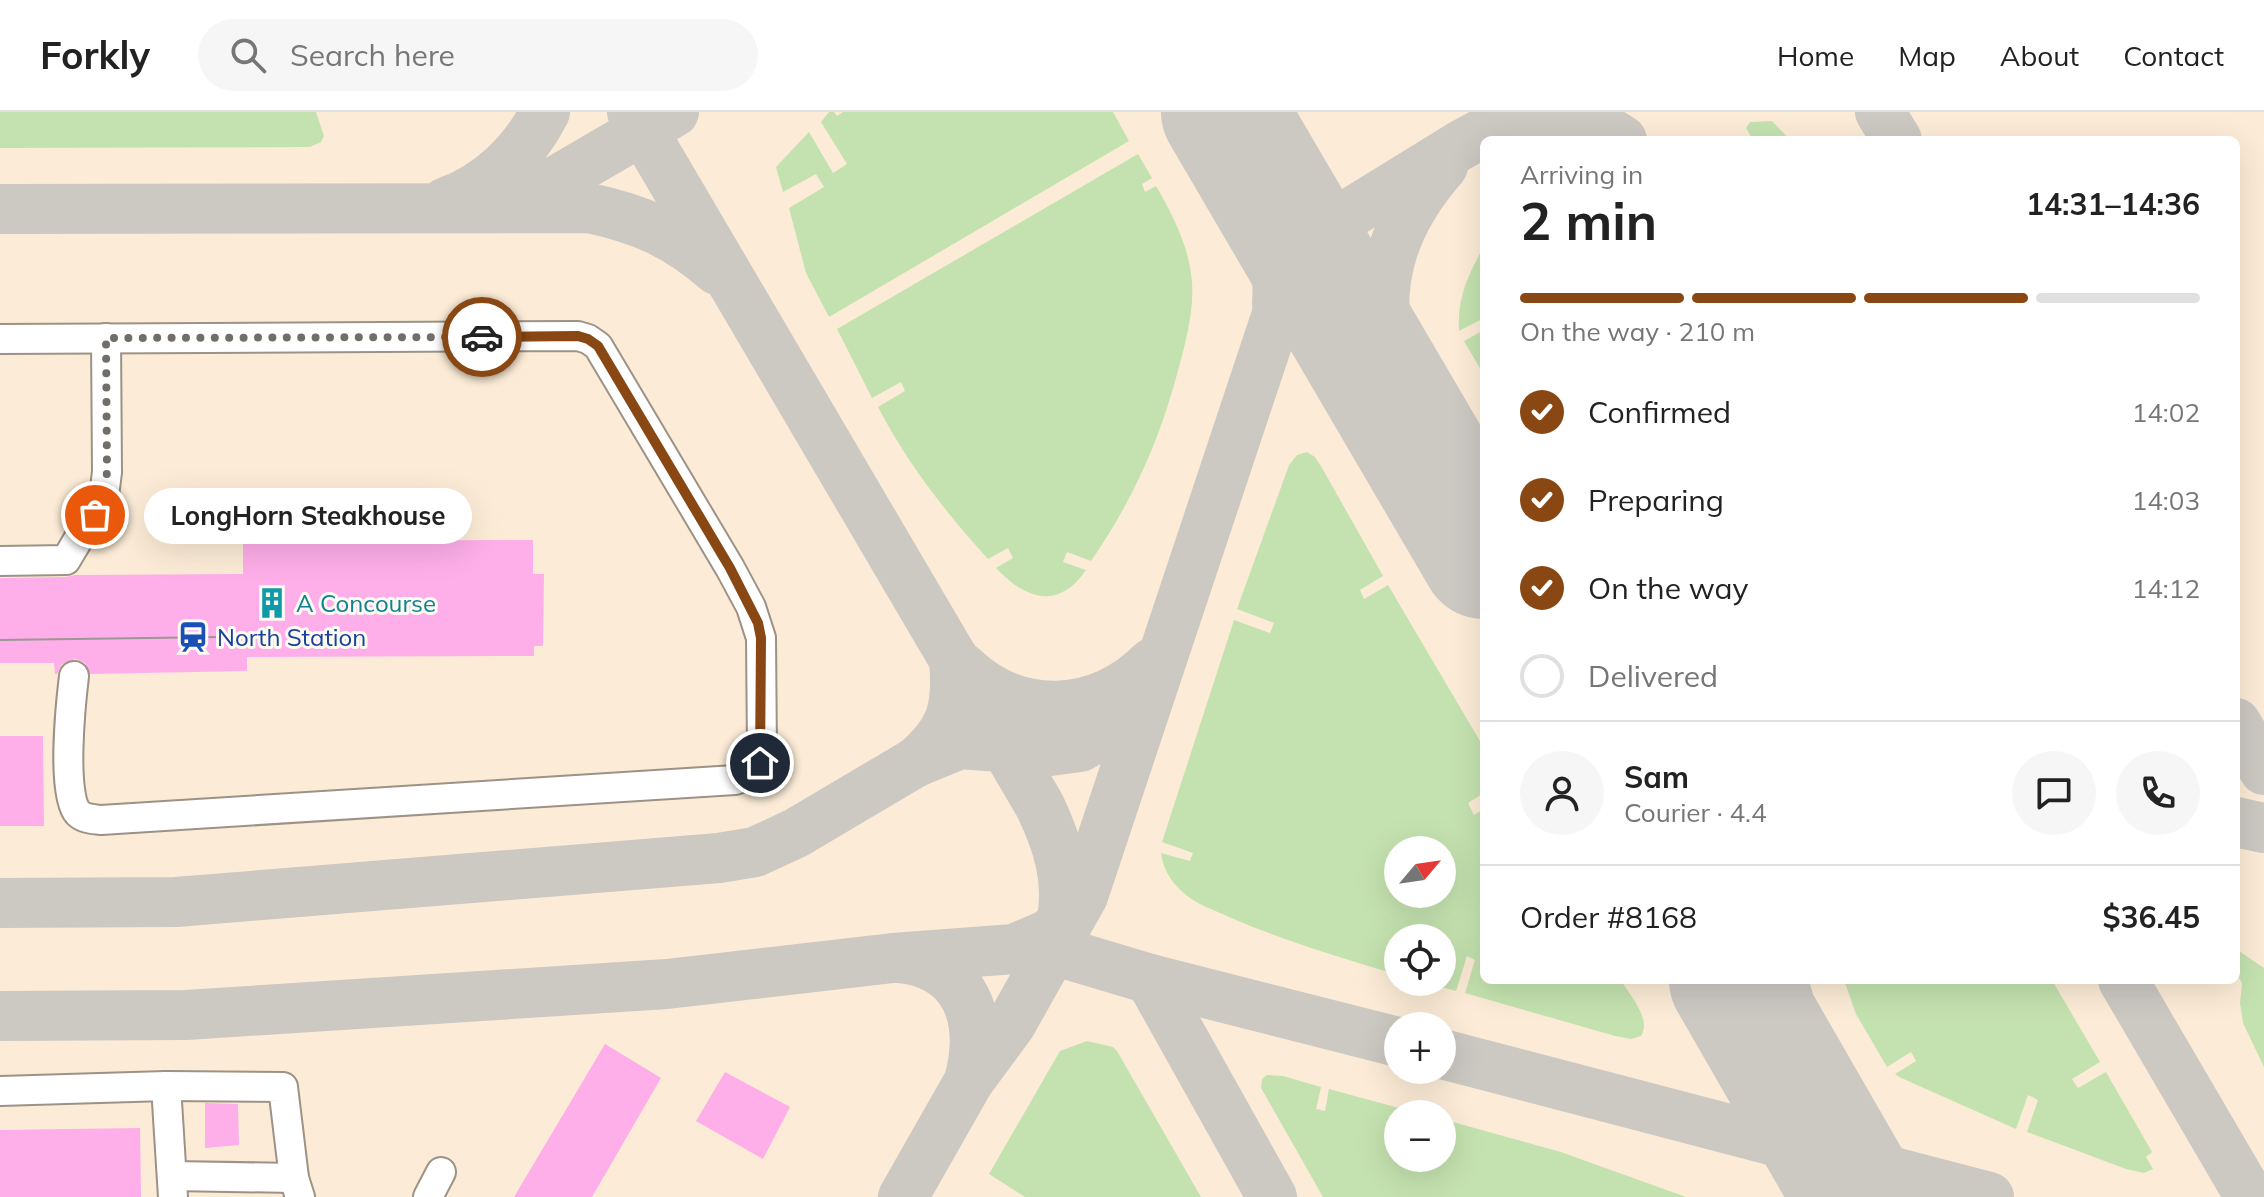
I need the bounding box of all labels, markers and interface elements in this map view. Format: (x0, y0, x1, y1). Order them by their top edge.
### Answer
search box (198, 19, 758, 91)
text: Forkly (40, 31, 150, 79)
icon: search (226, 33, 270, 77)
text: Search here (290, 36, 455, 74)
text: Home (1777, 38, 1854, 73)
text: Map (1898, 38, 1956, 73)
text: About (2000, 38, 2079, 73)
text: Contact (2123, 38, 2224, 73)
text: Arriving in (1520, 158, 1643, 191)
text: 14:31–14:36 (2026, 185, 2200, 223)
text: 2 min (1520, 188, 1657, 253)
courier (442, 297, 522, 377)
icon: car (460, 315, 504, 359)
text: On the way · 210 m (1520, 315, 1755, 348)
icon: check (1520, 390, 1564, 434)
text: Confirmed (1588, 393, 1731, 431)
text: 14:02 (2132, 396, 2200, 429)
icon: check (1520, 478, 1564, 522)
pin (61, 481, 129, 549)
text: Preparing (1588, 481, 1724, 519)
text: 14:03 (2132, 484, 2200, 517)
callout: LongHorn Steakhouse (143, 487, 471, 543)
icon: bag (73, 493, 117, 537)
text: LongHorn Steakhouse (170, 499, 446, 532)
icon: check (1520, 566, 1564, 610)
text: On the way (1588, 569, 1748, 607)
text: 14:12 (2132, 572, 2200, 605)
building icon: A Concourse (255, 586, 289, 620)
place label: A Concourse (296, 588, 436, 618)
station icon: North Station (176, 620, 210, 654)
place label: North Station (217, 622, 366, 652)
text: Delivered (1588, 657, 1718, 695)
pin (726, 729, 794, 797)
icon: home (738, 741, 782, 785)
button: person (1520, 751, 1604, 835)
button: chat (2012, 751, 2096, 835)
button: phone (2116, 751, 2200, 835)
text: Sam (1624, 758, 1689, 796)
text: Courier · 4.4 (1624, 796, 1767, 829)
north arrow (1384, 836, 1456, 908)
map controls (1384, 836, 1456, 1172)
text: Order #8168 (1520, 898, 1697, 936)
text: $36.45 (2103, 898, 2200, 936)
button: locate (1384, 924, 1456, 996)
button: + (1384, 1012, 1456, 1084)
button: − (1384, 1100, 1456, 1172)

